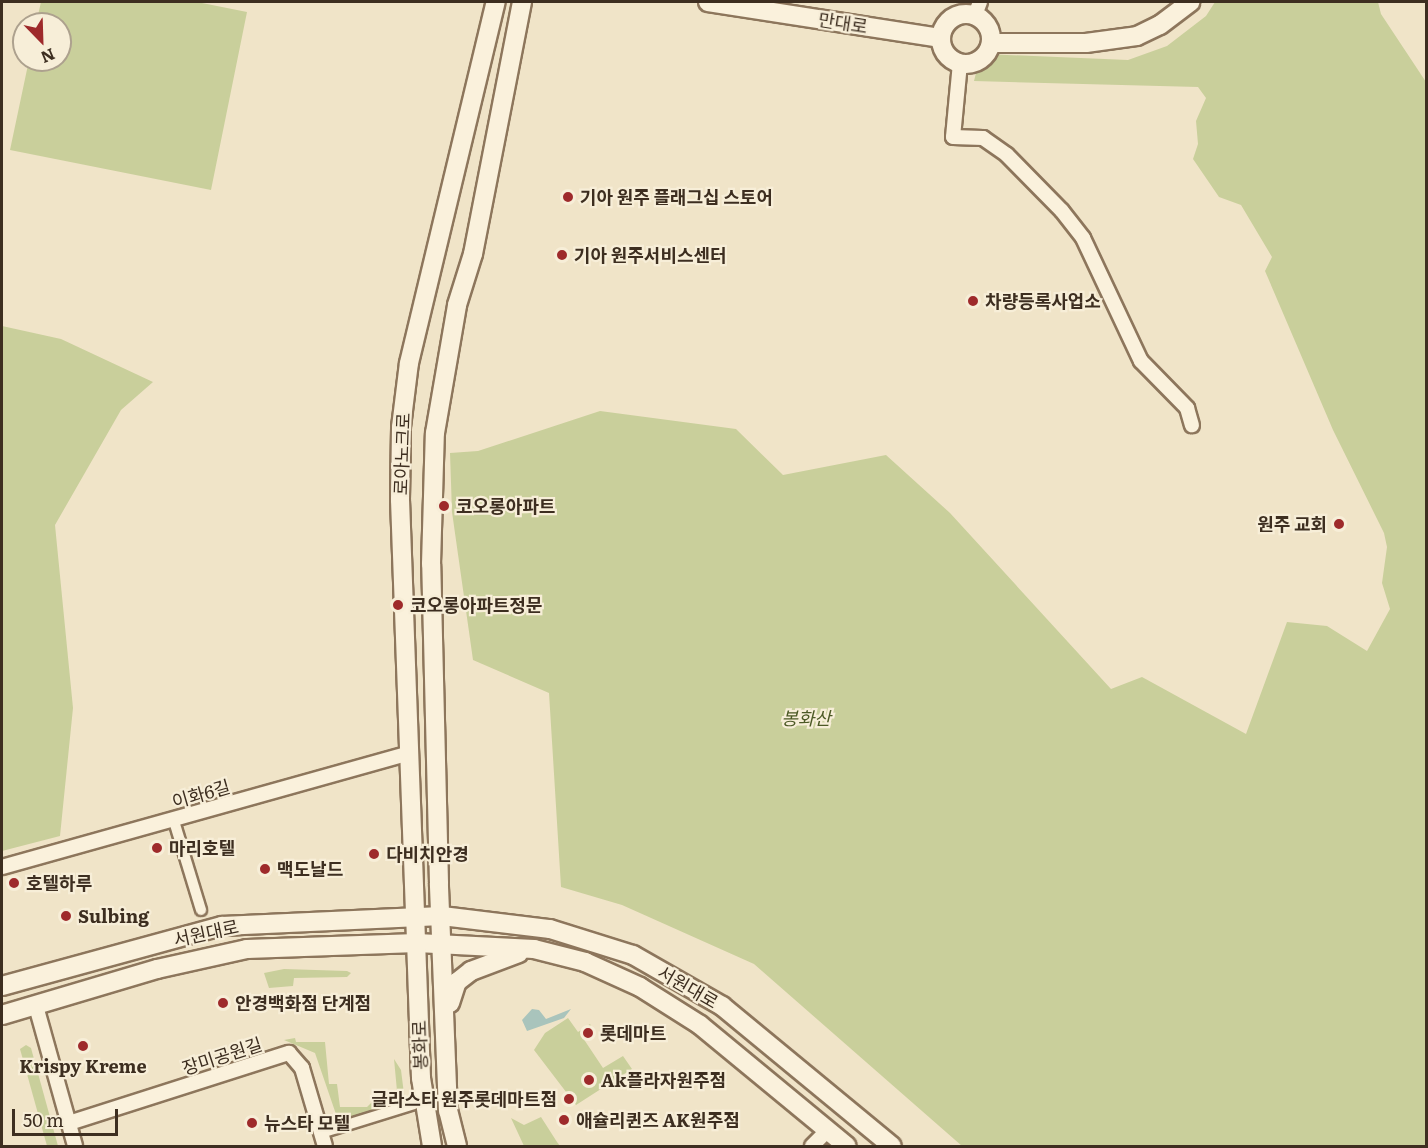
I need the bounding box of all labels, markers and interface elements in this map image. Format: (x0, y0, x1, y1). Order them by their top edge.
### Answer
street label: 만대로 (817, 8, 869, 38)
north arrow (12, 12, 72, 72)
text: N (37, 43, 59, 70)
place label: 기아 원주 플래그십 스토어 (580, 186, 773, 208)
marker: 기아 원주 플래그십 스토어 (561, 190, 575, 204)
place label: 기아 원주서비스센터 (574, 244, 727, 266)
marker: 기아 원주서비스센터 (555, 248, 569, 262)
place label: 차량등록사업소 (985, 290, 1101, 312)
marker: 차량등록사업소 (966, 294, 980, 308)
street label: 로아노크로 (390, 412, 414, 496)
place label: 코오롱아파트 (456, 495, 555, 517)
marker: 코오롱아파트 (437, 499, 451, 513)
place label: 원주 교회 (1257, 513, 1327, 535)
marker: 원주 교회 (1332, 517, 1346, 531)
place label: 코오롱아파트정문 (410, 594, 542, 616)
marker: 코오롱아파트정문 (391, 598, 405, 612)
park label: 봉화산 (781, 707, 831, 729)
street label: 이화6길 (169, 775, 233, 813)
place label: 마리호텔 (169, 837, 235, 859)
marker: 마리호텔 (150, 841, 164, 855)
place label: 다비치안경 (386, 843, 469, 865)
marker: 다비치안경 (367, 847, 381, 861)
place label: 맥도날드 (277, 858, 343, 880)
marker: 맥도날드 (258, 862, 272, 876)
place label: 호텔하루 (26, 872, 92, 894)
marker: 호텔하루 (7, 876, 21, 890)
place label: Sulbing (78, 905, 149, 927)
marker: Sulbing (59, 909, 73, 923)
street label: 서원대로 (171, 916, 241, 950)
street label: 서원대로 (654, 961, 722, 1013)
place label: 안경백화점 단계점 (235, 992, 371, 1014)
marker: 안경백화점 단계점 (216, 996, 230, 1010)
street label: 봉화로 (408, 1020, 432, 1070)
place label: 롯데마트 (600, 1022, 666, 1044)
marker: 롯데마트 (581, 1026, 595, 1040)
street label: 장미공원길 (179, 1033, 265, 1079)
marker: Krispy Kreme (76, 1039, 90, 1053)
place label: Krispy Kreme (19, 1055, 147, 1077)
place label: Ak플라자원주점 (601, 1069, 726, 1091)
marker: Ak플라자원주점 (582, 1073, 596, 1087)
place label: 글라스타 원주롯데마트점 (371, 1088, 557, 1110)
marker: 글라스타 원주롯데마트점 (562, 1092, 576, 1106)
scale bar (15, 1097, 122, 1135)
text: 50 m (23, 1106, 64, 1133)
place label: 애슐리퀸즈 AK원주점 (576, 1109, 740, 1131)
place label: 뉴스타 모텔 (264, 1112, 350, 1134)
marker: 애슐리퀸즈 AK원주점 (557, 1113, 571, 1127)
marker: 뉴스타 모텔 (245, 1116, 259, 1130)

